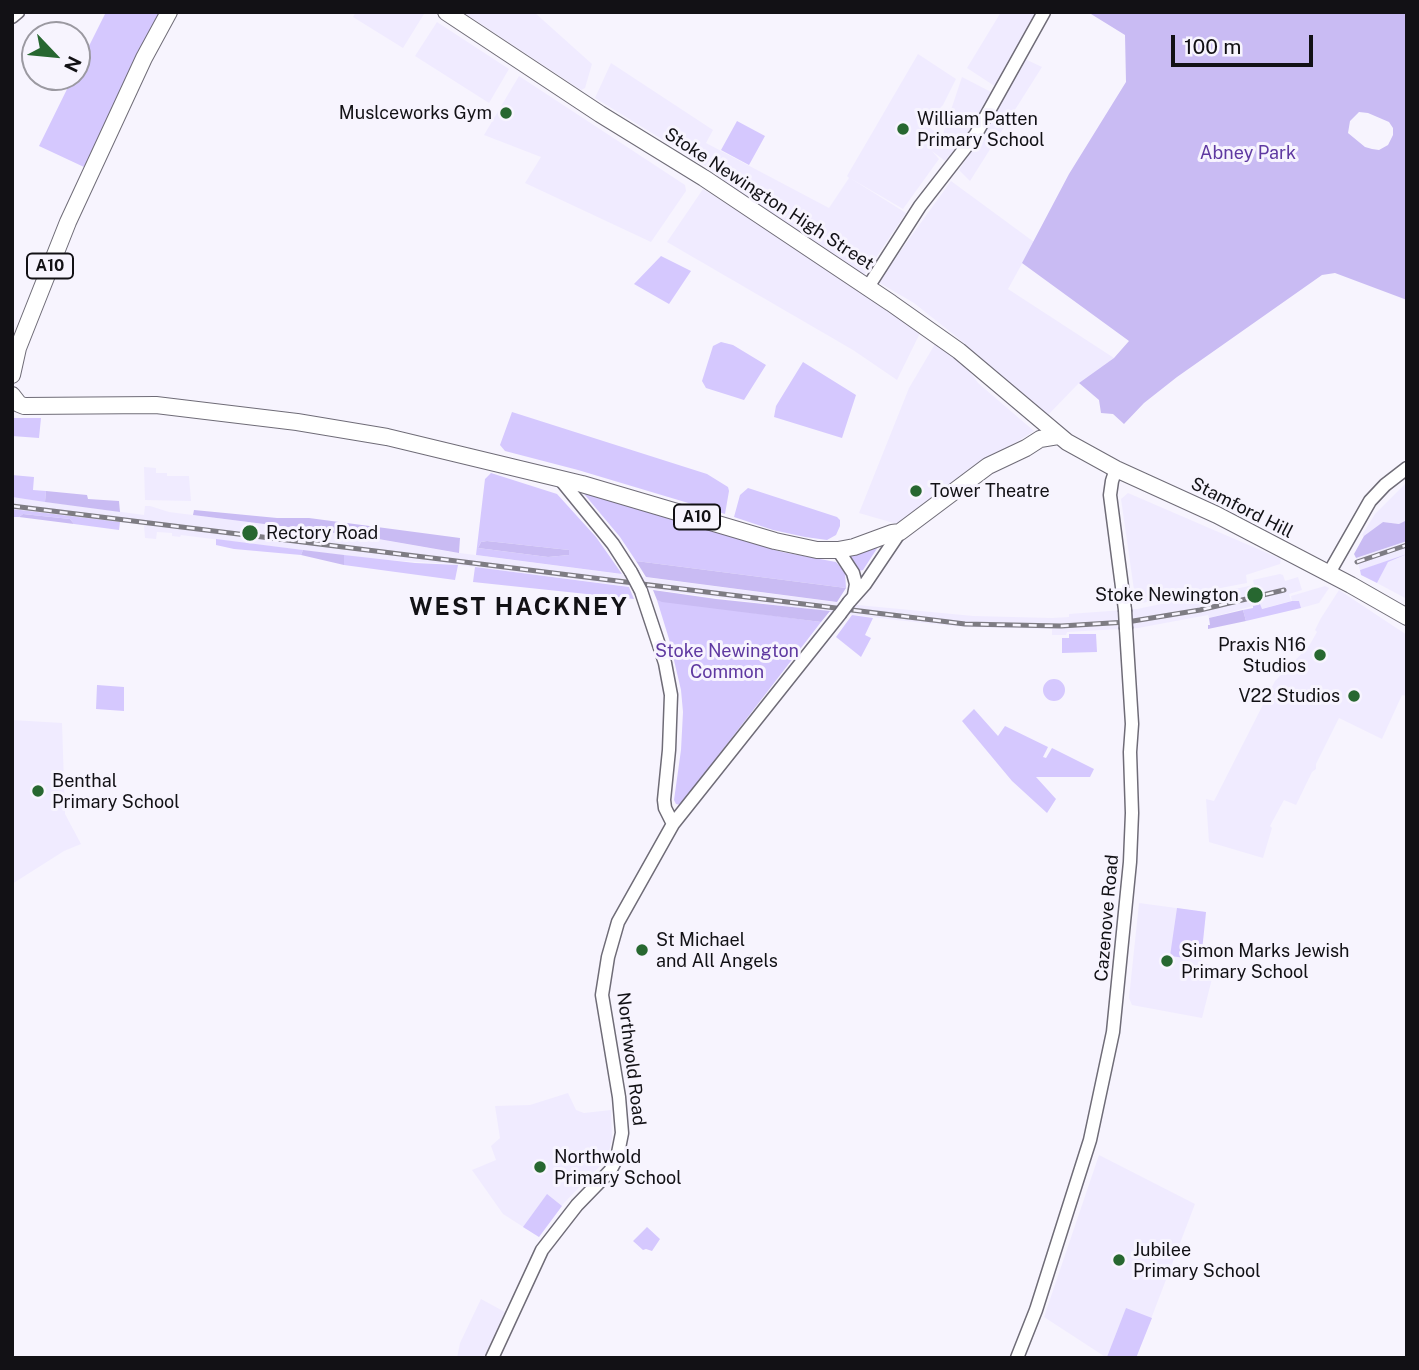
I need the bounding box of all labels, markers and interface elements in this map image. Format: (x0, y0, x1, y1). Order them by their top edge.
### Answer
north arrow (21, 21, 91, 91)
scale bar (1174, 21, 1316, 65)
text: 100 m (1184, 34, 1241, 59)
text: N (60, 53, 86, 76)
place label: Muslceworks Gym (339, 102, 492, 124)
marker: Muslceworks Gym (498, 105, 514, 121)
place label: William Patten Primary School (917, 108, 1045, 150)
marker: William Patten Primary School (895, 121, 911, 137)
street label: Stoke Newington High Street (660, 123, 878, 275)
park label: Abney Park (1200, 142, 1296, 164)
road number: A10 (27, 254, 73, 278)
street label: Stamford Hill (1187, 473, 1297, 543)
place label: Tower Theatre (930, 480, 1050, 502)
marker: Tower Theatre (908, 483, 924, 499)
road number: A10 (674, 504, 720, 530)
place label: Rectory Road (266, 522, 378, 544)
marker: Rectory Road (240, 523, 260, 543)
place label: Stoke Newington (1095, 584, 1239, 606)
marker: Stoke Newington (1245, 585, 1265, 605)
district label: WEST HACKNEY (411, 594, 627, 622)
place label: Praxis N16 Studios (1218, 634, 1306, 676)
park label: Stoke Newington Common (655, 640, 799, 682)
marker: Praxis N16 Studios (1312, 647, 1328, 663)
place label: V22 Studios (1238, 685, 1340, 707)
marker: V22 Studios (1346, 688, 1362, 704)
place label: Benthal Primary School (52, 770, 180, 812)
marker: Benthal Primary School (30, 783, 46, 799)
street label: Cazenove Road (1091, 854, 1123, 982)
place label: St Michael and All Angels (656, 929, 778, 972)
place label: Simon Marks Jewish Primary School (1181, 940, 1349, 982)
marker: St Michael and All Angels (634, 942, 650, 958)
marker: Simon Marks Jewish Primary School (1159, 953, 1175, 969)
street label: Northwold Road (612, 991, 650, 1127)
place label: Northwold Primary School (554, 1146, 682, 1188)
marker: Northwold Primary School (532, 1159, 548, 1175)
place label: Jubilee Primary School (1133, 1239, 1261, 1282)
marker: Jubilee Primary School (1111, 1252, 1127, 1268)

